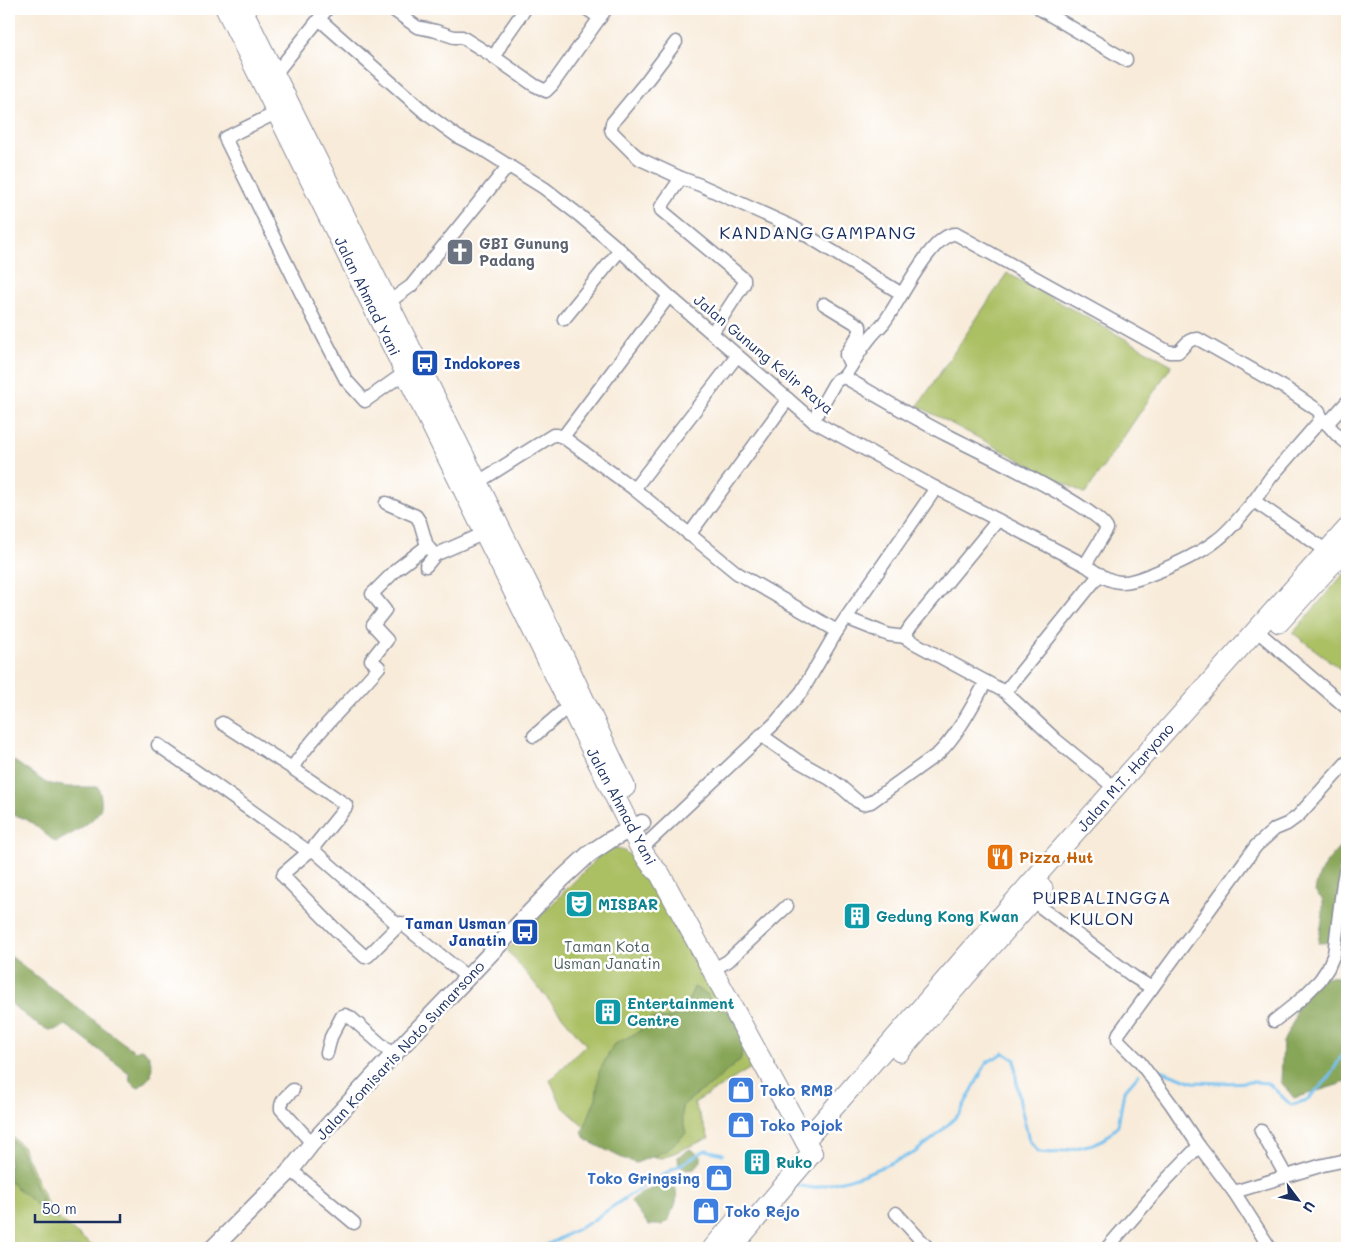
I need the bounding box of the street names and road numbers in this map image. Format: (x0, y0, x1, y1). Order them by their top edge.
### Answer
street label: Jalan Ahmad Yani (330, 233, 406, 359)
street label: Jalan Gunung Kelir Raya (690, 290, 838, 418)
street label: Jalan M.T. Haryono (1072, 718, 1178, 836)
street label: Jalan Ahmad Yani (583, 744, 661, 868)
street label: Jalan Komisaris Noto Sumarsono (311, 956, 489, 1144)

